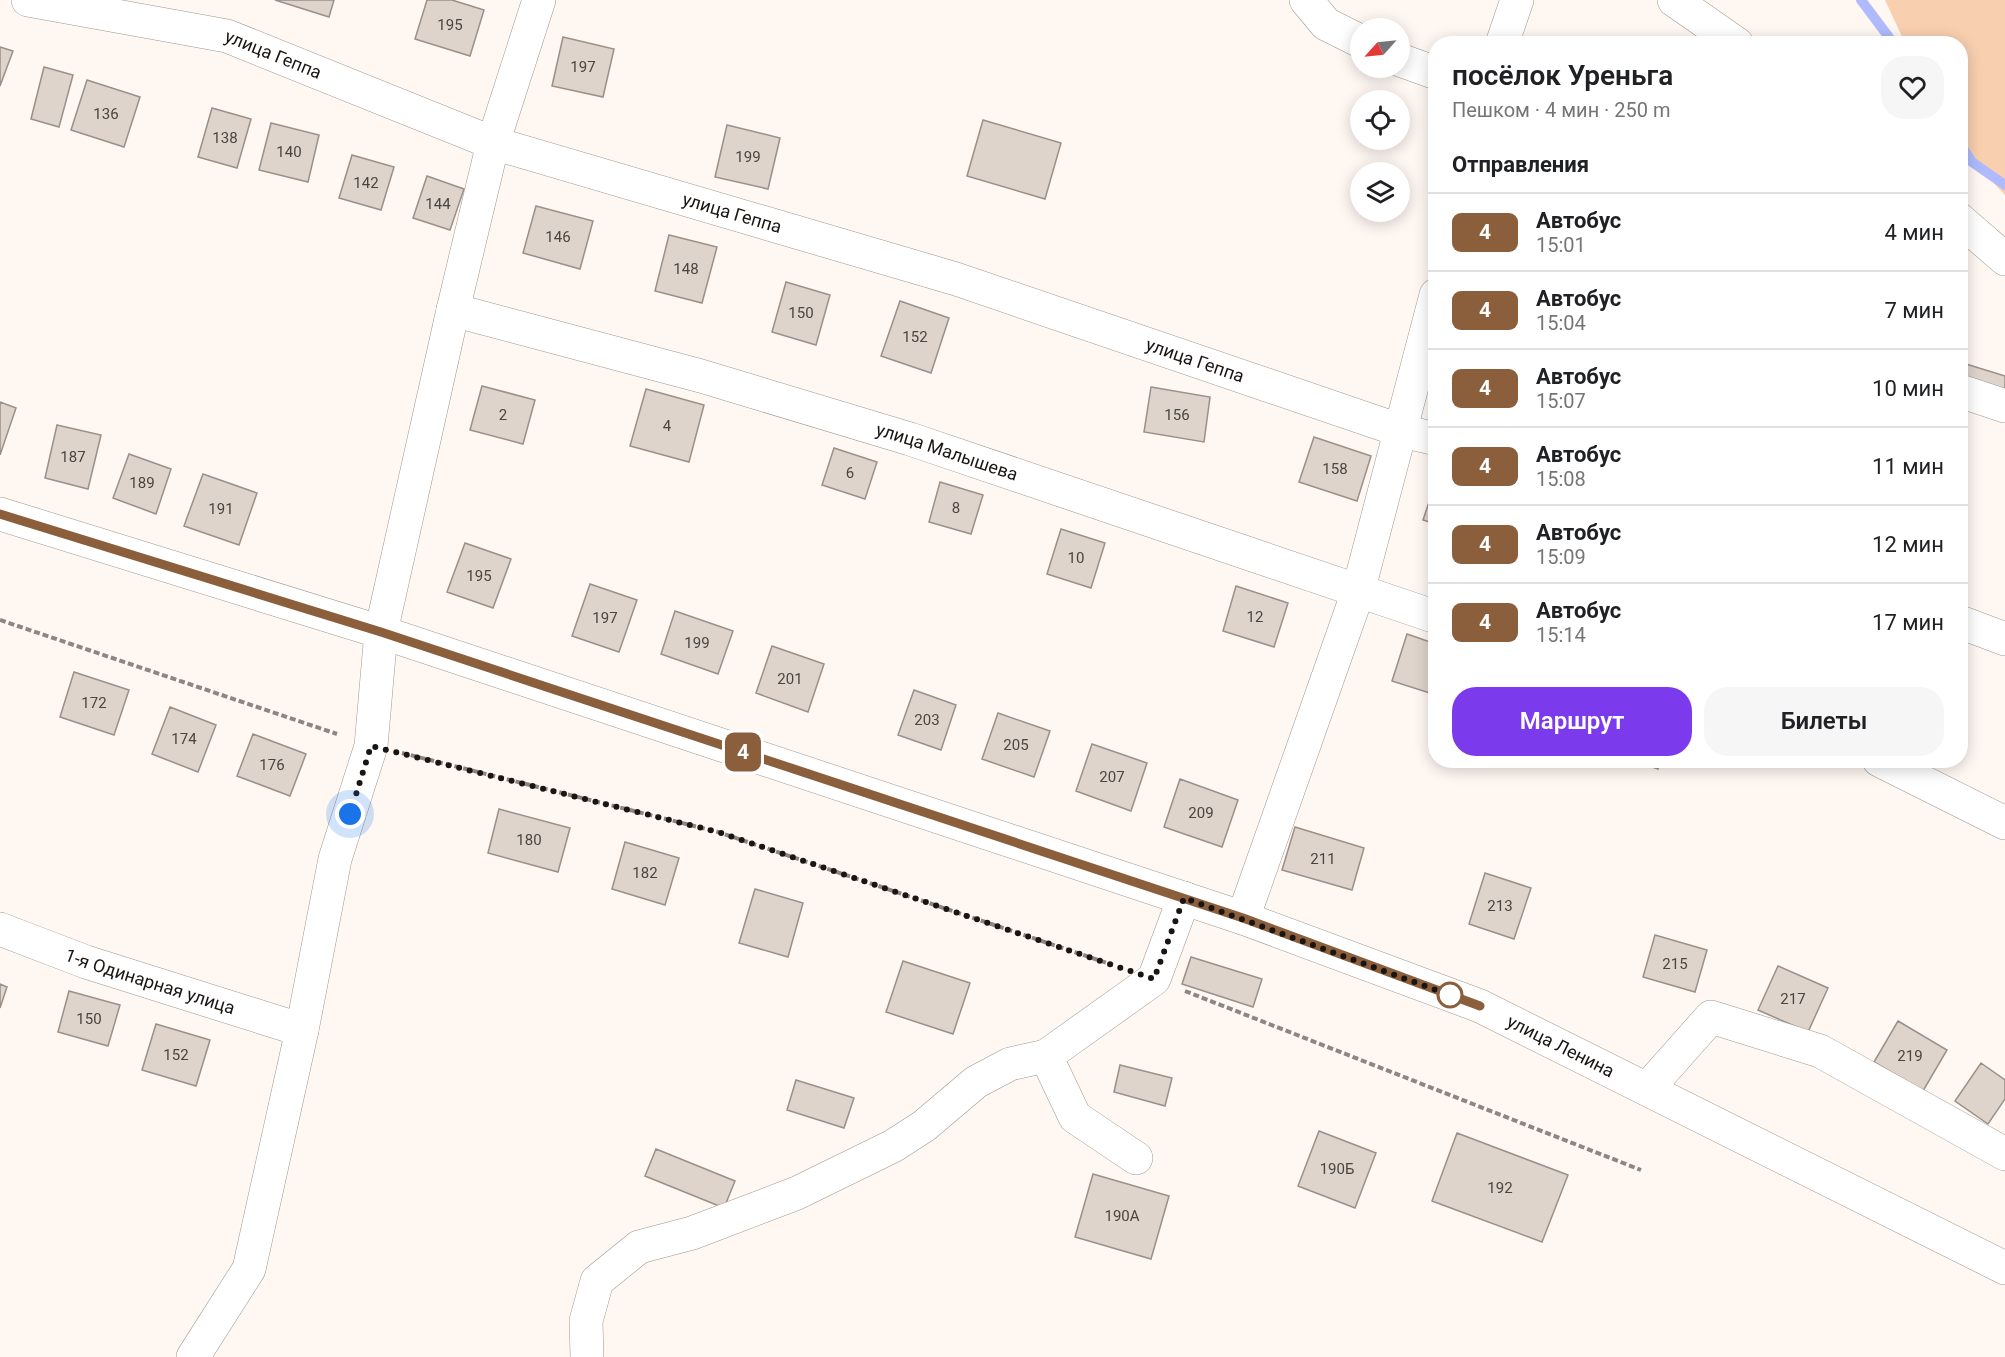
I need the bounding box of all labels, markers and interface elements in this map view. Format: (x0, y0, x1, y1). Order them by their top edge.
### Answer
house number: 195 (437, 16, 463, 34)
north arrow (1350, 18, 1410, 78)
map controls (1350, 18, 1410, 222)
street label: улица Геппа (222, 25, 325, 83)
button: heart (1881, 56, 1944, 119)
house number: 197 (570, 58, 596, 76)
text: посёлок Уреньга (1452, 59, 1673, 92)
button: locate (1350, 90, 1410, 150)
text: Пешком · 4 мин · 250 m (1452, 98, 1671, 122)
house number: 136 (93, 105, 119, 123)
house number: 138 (212, 129, 238, 147)
house number: 140 (276, 143, 302, 161)
house number: 199 (735, 148, 761, 166)
text: Отправления (1452, 152, 1589, 177)
button: layers (1350, 162, 1410, 222)
house number: 142 (353, 174, 379, 192)
street label: улица Геппа (680, 188, 784, 237)
house number: 144 (425, 195, 451, 213)
text: Автобус (1536, 208, 1621, 233)
text: 4 (1479, 220, 1491, 244)
text: 4 мин (1884, 220, 1944, 245)
house number: 146 (545, 228, 571, 246)
text: 15:01 (1536, 233, 1586, 257)
house number: 148 (673, 260, 699, 278)
text: Автобус (1536, 286, 1621, 311)
text: 4 (1479, 298, 1491, 322)
text: 7 мин (1884, 298, 1944, 323)
house number: 150 (788, 304, 814, 322)
text: 15:04 (1536, 311, 1586, 335)
house number: 152 (902, 328, 928, 346)
street label: улица Геппа (1143, 334, 1247, 386)
text: Автобус (1536, 364, 1621, 389)
text: 4 (1479, 376, 1491, 400)
text: 10 мин (1872, 376, 1944, 401)
text: 15:07 (1536, 389, 1586, 413)
house number: 2 (499, 406, 507, 424)
house number: 156 (1164, 406, 1190, 424)
house number: 4 (663, 417, 672, 435)
street label: улица Малышева (874, 418, 1021, 485)
text: Автобус (1536, 442, 1621, 467)
house number: 187 (60, 448, 86, 466)
text: 4 (1479, 454, 1491, 478)
text: 11 мин (1872, 454, 1944, 479)
house number: 158 (1322, 460, 1348, 478)
house number: 6 (846, 464, 854, 482)
text: 15:08 (1536, 467, 1586, 491)
house number: 189 (129, 474, 155, 492)
house number: 8 (952, 499, 960, 517)
house number: 191 (208, 500, 234, 518)
text: Автобус (1536, 520, 1621, 545)
text: 4 (1479, 532, 1491, 556)
text: 12 мин (1872, 532, 1944, 557)
text: 15:09 (1536, 545, 1586, 569)
house number: 10 (1068, 549, 1084, 567)
house number: 195 (466, 567, 492, 585)
text: Автобус (1536, 598, 1621, 623)
house number: 12 (1247, 608, 1263, 626)
house number: 197 (592, 609, 618, 627)
text: 4 (1479, 610, 1491, 634)
text: 17 мин (1872, 610, 1944, 635)
text: 15:14 (1536, 623, 1586, 647)
house number: 199 (684, 634, 710, 652)
house number: 201 (777, 670, 803, 688)
button: Маршрут (1452, 687, 1692, 756)
button: Билеты (1704, 687, 1944, 756)
house number: 172 (81, 694, 107, 712)
house number: 203 (914, 711, 940, 729)
house number: 174 (171, 730, 197, 748)
line badge: 4 (724, 732, 762, 771)
house number: 205 (1003, 736, 1029, 754)
text: 4 (737, 740, 749, 764)
house number: 176 (259, 756, 285, 774)
house number: 207 (1099, 768, 1125, 786)
your location (335, 799, 365, 829)
house number: 209 (1188, 804, 1214, 822)
house number: 180 (516, 831, 542, 849)
house number: 211 (1310, 850, 1336, 868)
house number: 182 (632, 864, 658, 882)
house number: 213 (1487, 897, 1513, 915)
street label: 1-я Одинарная улица (62, 944, 238, 1018)
house number: 215 (1662, 955, 1688, 973)
unlabelled marker (1437, 982, 1463, 1008)
house number: 217 (1780, 990, 1806, 1008)
house number: 150 (76, 1010, 102, 1028)
street label: улица Ленина (1504, 1010, 1618, 1081)
house number: 152 (163, 1046, 189, 1064)
house number: 219 (1897, 1047, 1923, 1065)
house number: 190Б (1320, 1160, 1354, 1178)
house number: 192 (1487, 1179, 1513, 1197)
house number: 190А (1104, 1207, 1140, 1225)

